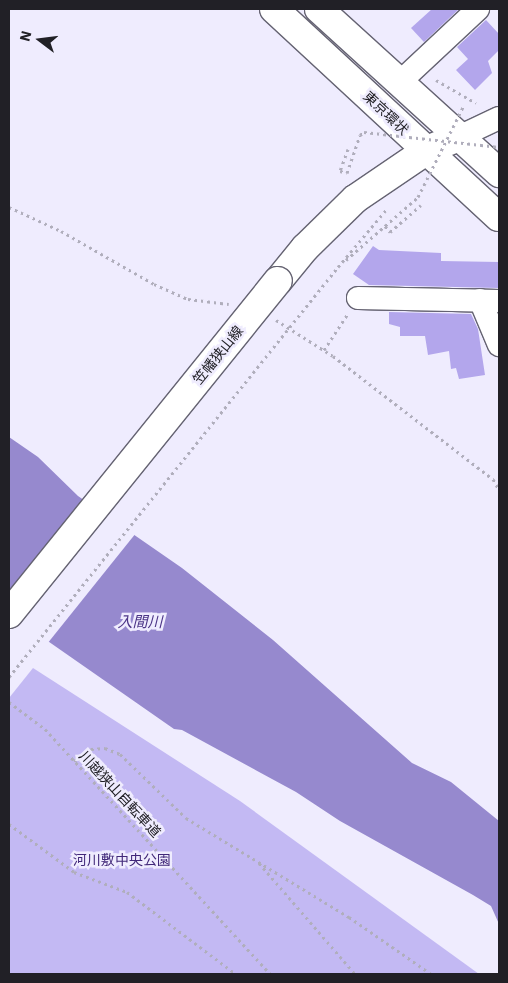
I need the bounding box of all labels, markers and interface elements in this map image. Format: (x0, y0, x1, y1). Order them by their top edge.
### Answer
north arrow (15, 15, 65, 65)
text: N (16, 29, 36, 43)
street label: 東京環状 (360, 88, 412, 138)
street label: 笠幡狭山線 (189, 323, 247, 387)
water label: 入間川 (118, 613, 162, 631)
street label: 川越狭山自転車道 (76, 747, 164, 841)
park label: 河川敷中央公園 (73, 852, 171, 868)

